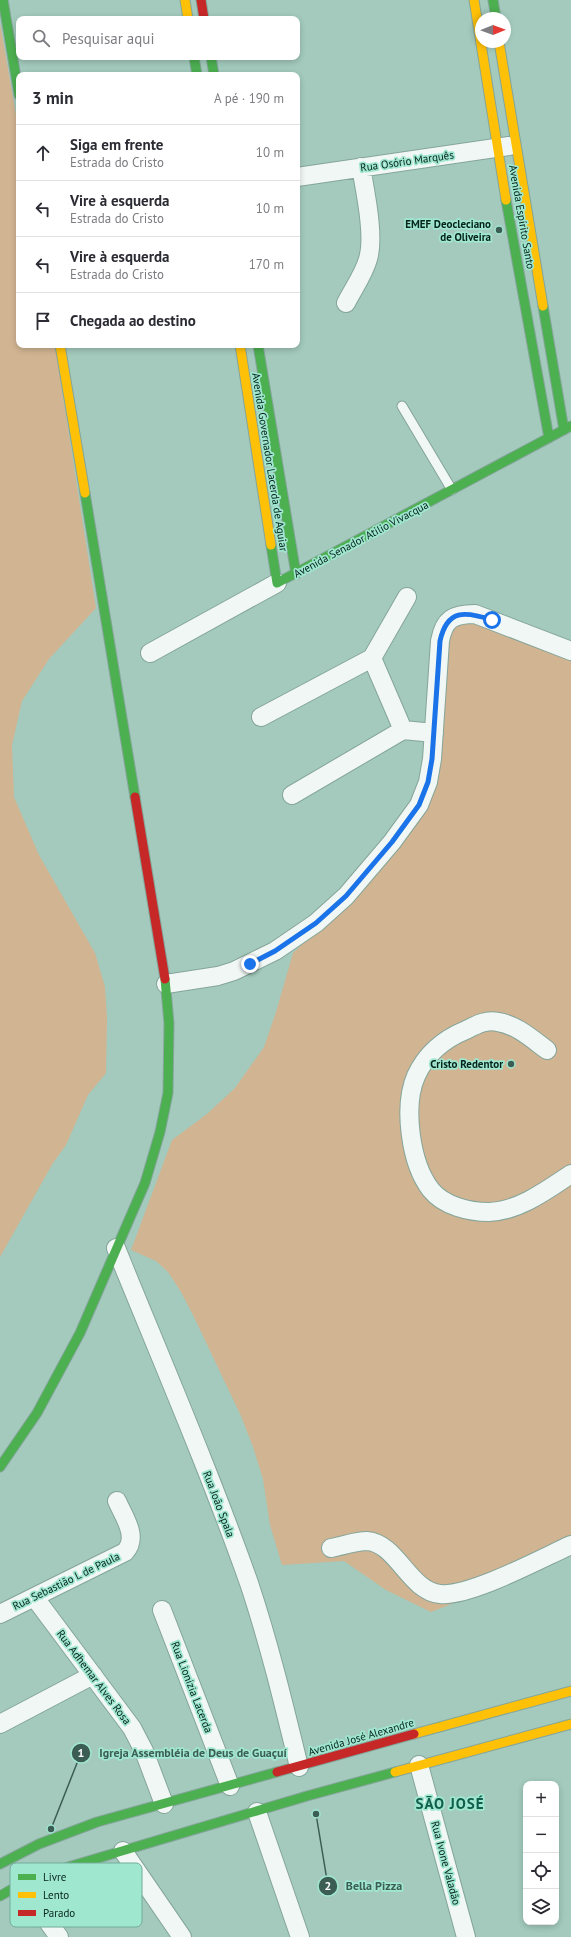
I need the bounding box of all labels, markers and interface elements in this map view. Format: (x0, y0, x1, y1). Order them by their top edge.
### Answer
north arrow (475, 12, 511, 48)
search box (16, 16, 300, 60)
icon: search (30, 27, 52, 49)
text: Pesquisar aqui (62, 29, 154, 48)
text: 3 min (32, 87, 73, 109)
text: A pé · 190 m (214, 90, 284, 107)
text: Siga em frente (70, 135, 163, 154)
icon: ahead (32, 142, 54, 164)
text: 10 m (256, 144, 284, 161)
street label: Rua Osório Marquês (359, 147, 455, 174)
text: Estrada do Cristo (70, 154, 164, 171)
street label: Avenida Espírito Santo (506, 164, 538, 270)
text: Vire à esquerda (70, 191, 169, 210)
icon: left (32, 198, 54, 220)
text: 10 m (256, 200, 284, 217)
text: Estrada do Cristo (70, 210, 164, 227)
place label: EMEF Deocleciano de Oliveira (405, 217, 491, 244)
marker: EMEF Deocleciano de Oliveira (494, 225, 504, 235)
text: Vire à esquerda (70, 247, 169, 266)
icon: left (32, 254, 54, 276)
text: 170 m (249, 256, 284, 273)
text: Estrada do Cristo (70, 266, 164, 283)
icon: arrive (32, 310, 54, 332)
text: Chegada ao destino (70, 311, 196, 330)
street label: Avenida Governador Lacerda de Aguiar (249, 372, 291, 553)
street label: Avenida Senador Atilio Vivacqua (291, 497, 431, 581)
route start (483, 611, 501, 629)
route end (241, 955, 259, 973)
place label: Cristo Redentor (430, 1057, 503, 1071)
marker: Cristo Redentor (506, 1059, 516, 1069)
street label: Rua João Spala (200, 1469, 238, 1539)
street label: Rua Sebastião L de Paula (10, 1549, 122, 1613)
street label: Rua Adhemar Alves Rosa (54, 1627, 134, 1727)
street label: Rua Lionizia Lacerda (168, 1639, 216, 1735)
street label: Avenida José Alexandre (307, 1715, 416, 1759)
callout: Igreja Assembléia de Deus de Guaçuí (71, 1741, 295, 1765)
text: 1 (78, 1745, 84, 1760)
text: Igreja Assembléia de Deus de Guaçuí (99, 1745, 287, 1760)
map controls (523, 1781, 559, 1925)
button: + (523, 1781, 559, 1817)
district label: SÃO JOSÉ (415, 1794, 485, 1813)
button: − (523, 1817, 559, 1853)
street label: Rua Ivone Valadão (428, 1819, 464, 1907)
button: locate (523, 1853, 559, 1889)
legend (10, 1863, 142, 1927)
text: Livre (43, 1870, 67, 1884)
callout: Bella Pizza (318, 1874, 410, 1898)
text: 2 (325, 1878, 331, 1893)
text: Bella Pizza (346, 1878, 402, 1893)
text: Lento (43, 1888, 69, 1902)
button: layers (523, 1889, 559, 1925)
text: Parado (43, 1906, 75, 1920)

